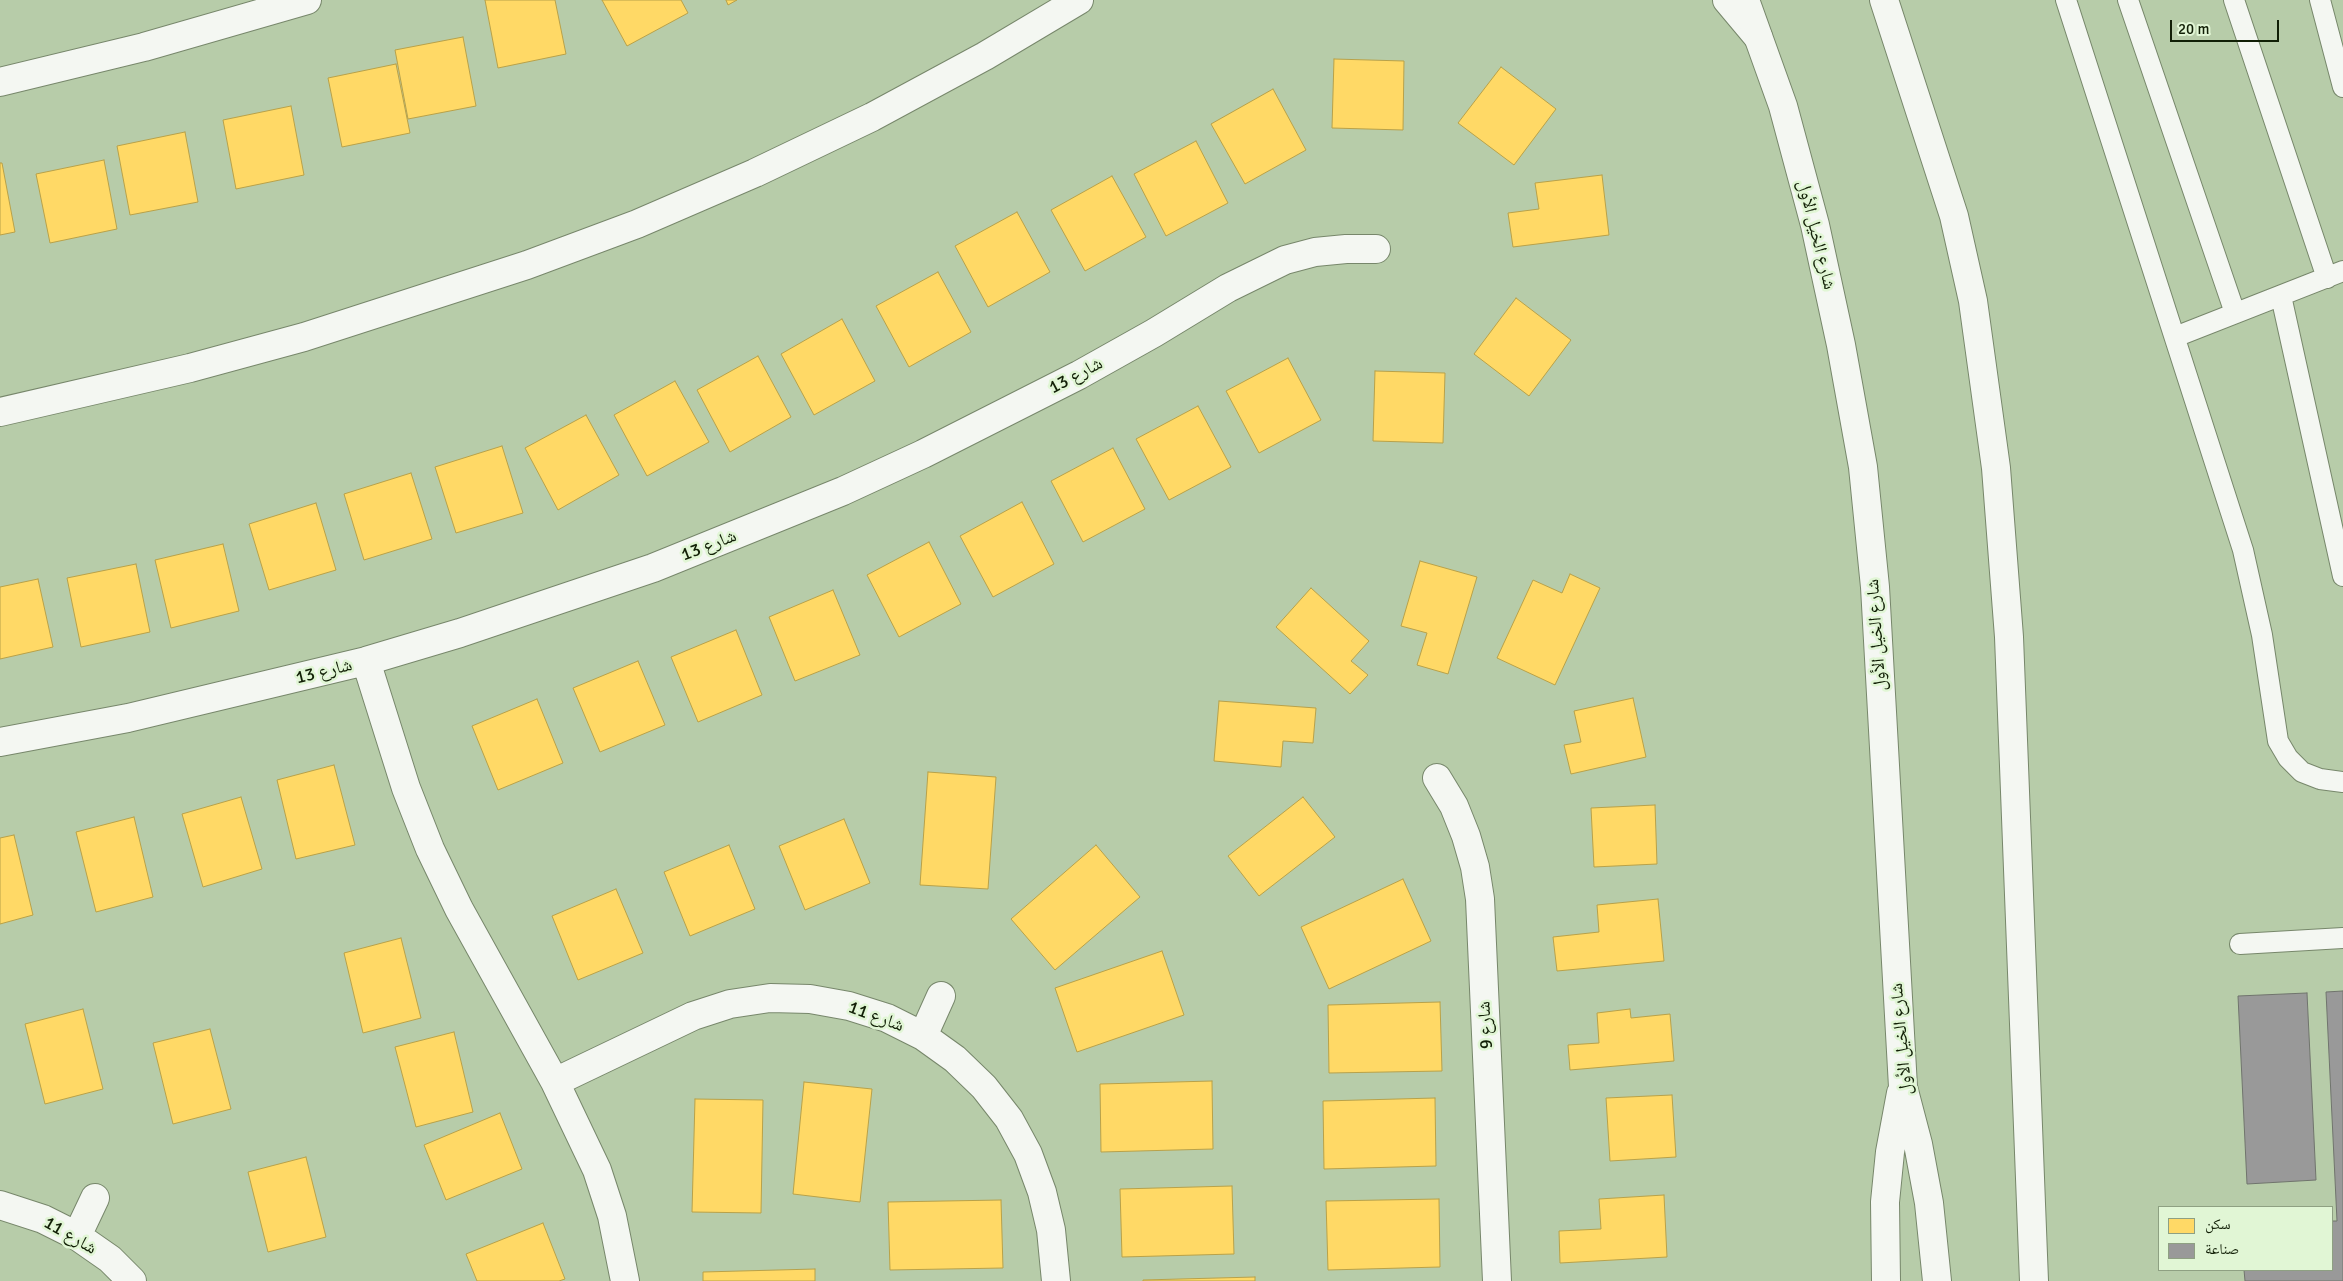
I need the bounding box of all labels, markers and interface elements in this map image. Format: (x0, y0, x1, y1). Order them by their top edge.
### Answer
scale bar (2173, 10, 2282, 42)
text: 20 m (2178, 20, 2209, 38)
street label: شارع الخيل الأول (1792, 178, 1840, 292)
street label: شارع 13 (1045, 353, 1107, 399)
street label: شارع 13 (678, 526, 740, 566)
street label: شارع الخيل الأول (1862, 578, 1892, 692)
street label: شارع 13 (293, 655, 355, 689)
street label: شارع الخيل الأول (1886, 982, 1918, 1096)
street label: شارع 11 (845, 997, 907, 1037)
street label: شارع 9 (1474, 1001, 1498, 1049)
legend (2158, 1206, 2333, 1271)
street label: شارع 11 (40, 1212, 100, 1260)
text: سكن (2205, 1215, 2231, 1233)
text: صناعة (2205, 1240, 2239, 1258)

